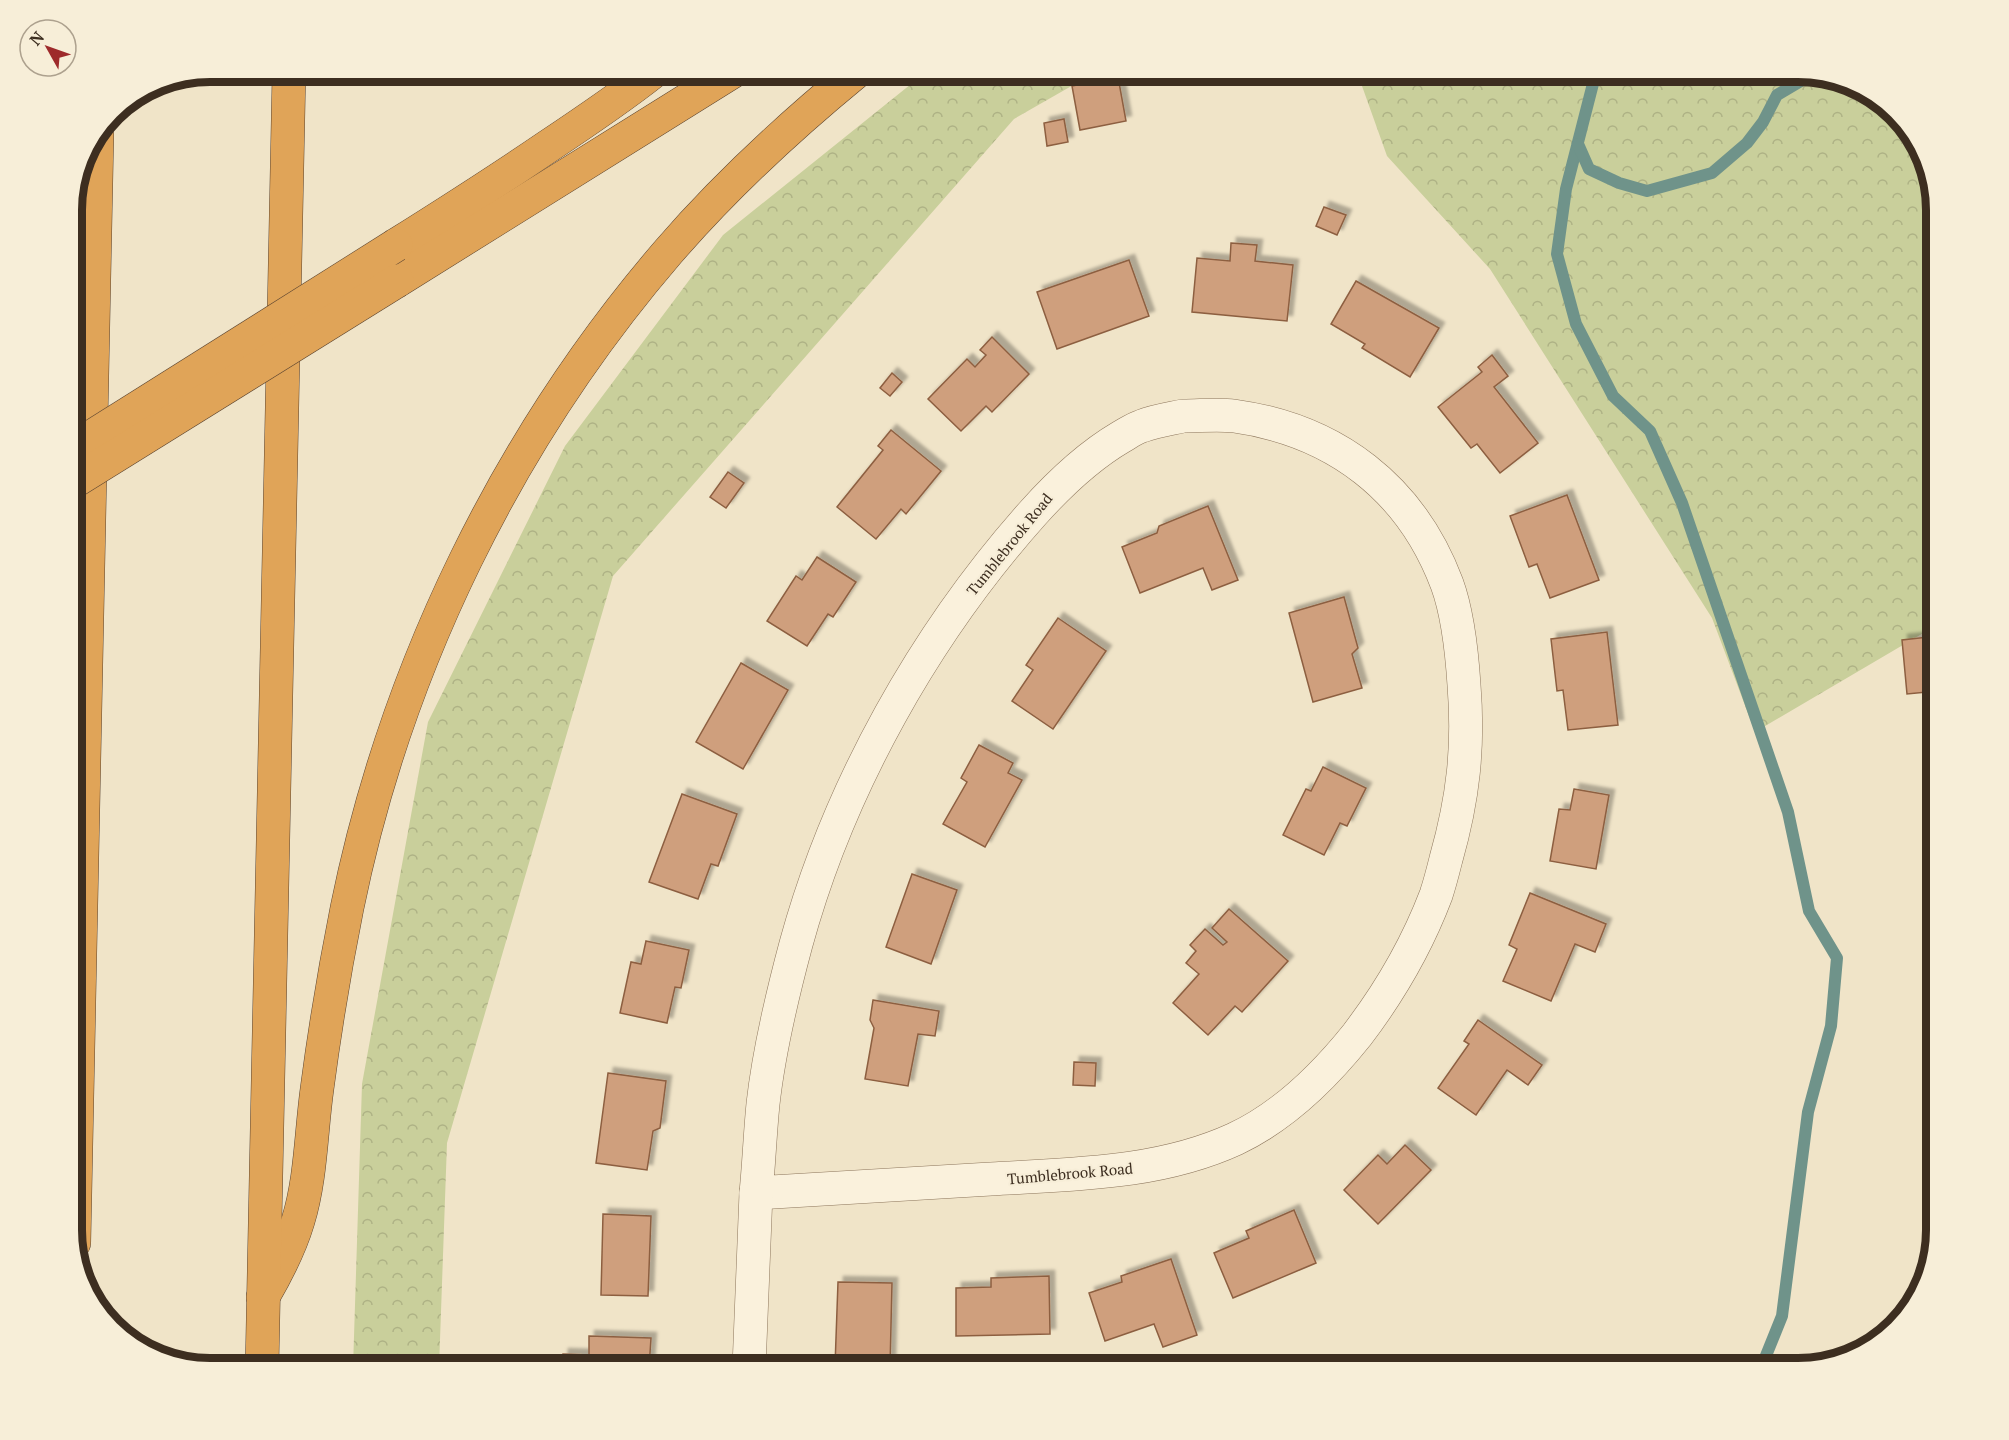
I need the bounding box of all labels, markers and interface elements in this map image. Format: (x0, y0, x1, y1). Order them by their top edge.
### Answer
north arrow (18, 18, 78, 78)
text: N (24, 27, 49, 50)
street label: Tumblebrook Road (962, 489, 1056, 599)
street label: Tumblebrook Road (1006, 1158, 1134, 1188)

